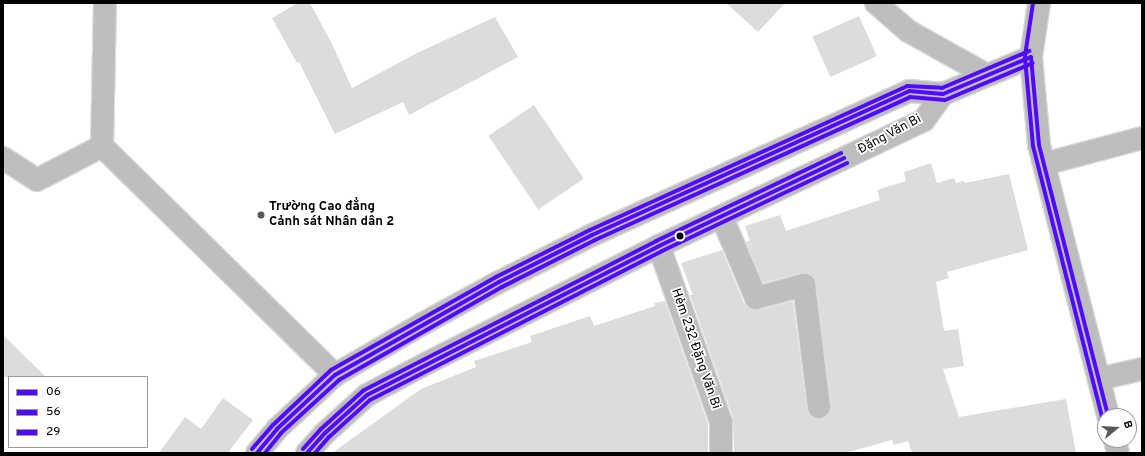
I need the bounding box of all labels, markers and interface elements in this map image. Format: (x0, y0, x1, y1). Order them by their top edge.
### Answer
street label: Đặng Văn Bi (855, 112, 925, 158)
place label: Trường Cao đẳng Cảnh sát Nhân dân 2 (269, 200, 394, 231)
marker: Trường Cao đẳng Cảnh sát Nhân dân 2 (256, 210, 266, 220)
unlabelled marker (675, 231, 685, 241)
street label: Hẻm 232 Đặng Văn Bi (667, 286, 723, 412)
legend (8, 376, 148, 448)
text: 06 (46, 384, 61, 400)
text: 56 (46, 404, 61, 420)
north arrow (1097, 408, 1137, 448)
text: B (1120, 419, 1135, 430)
text: 29 (46, 424, 61, 440)

